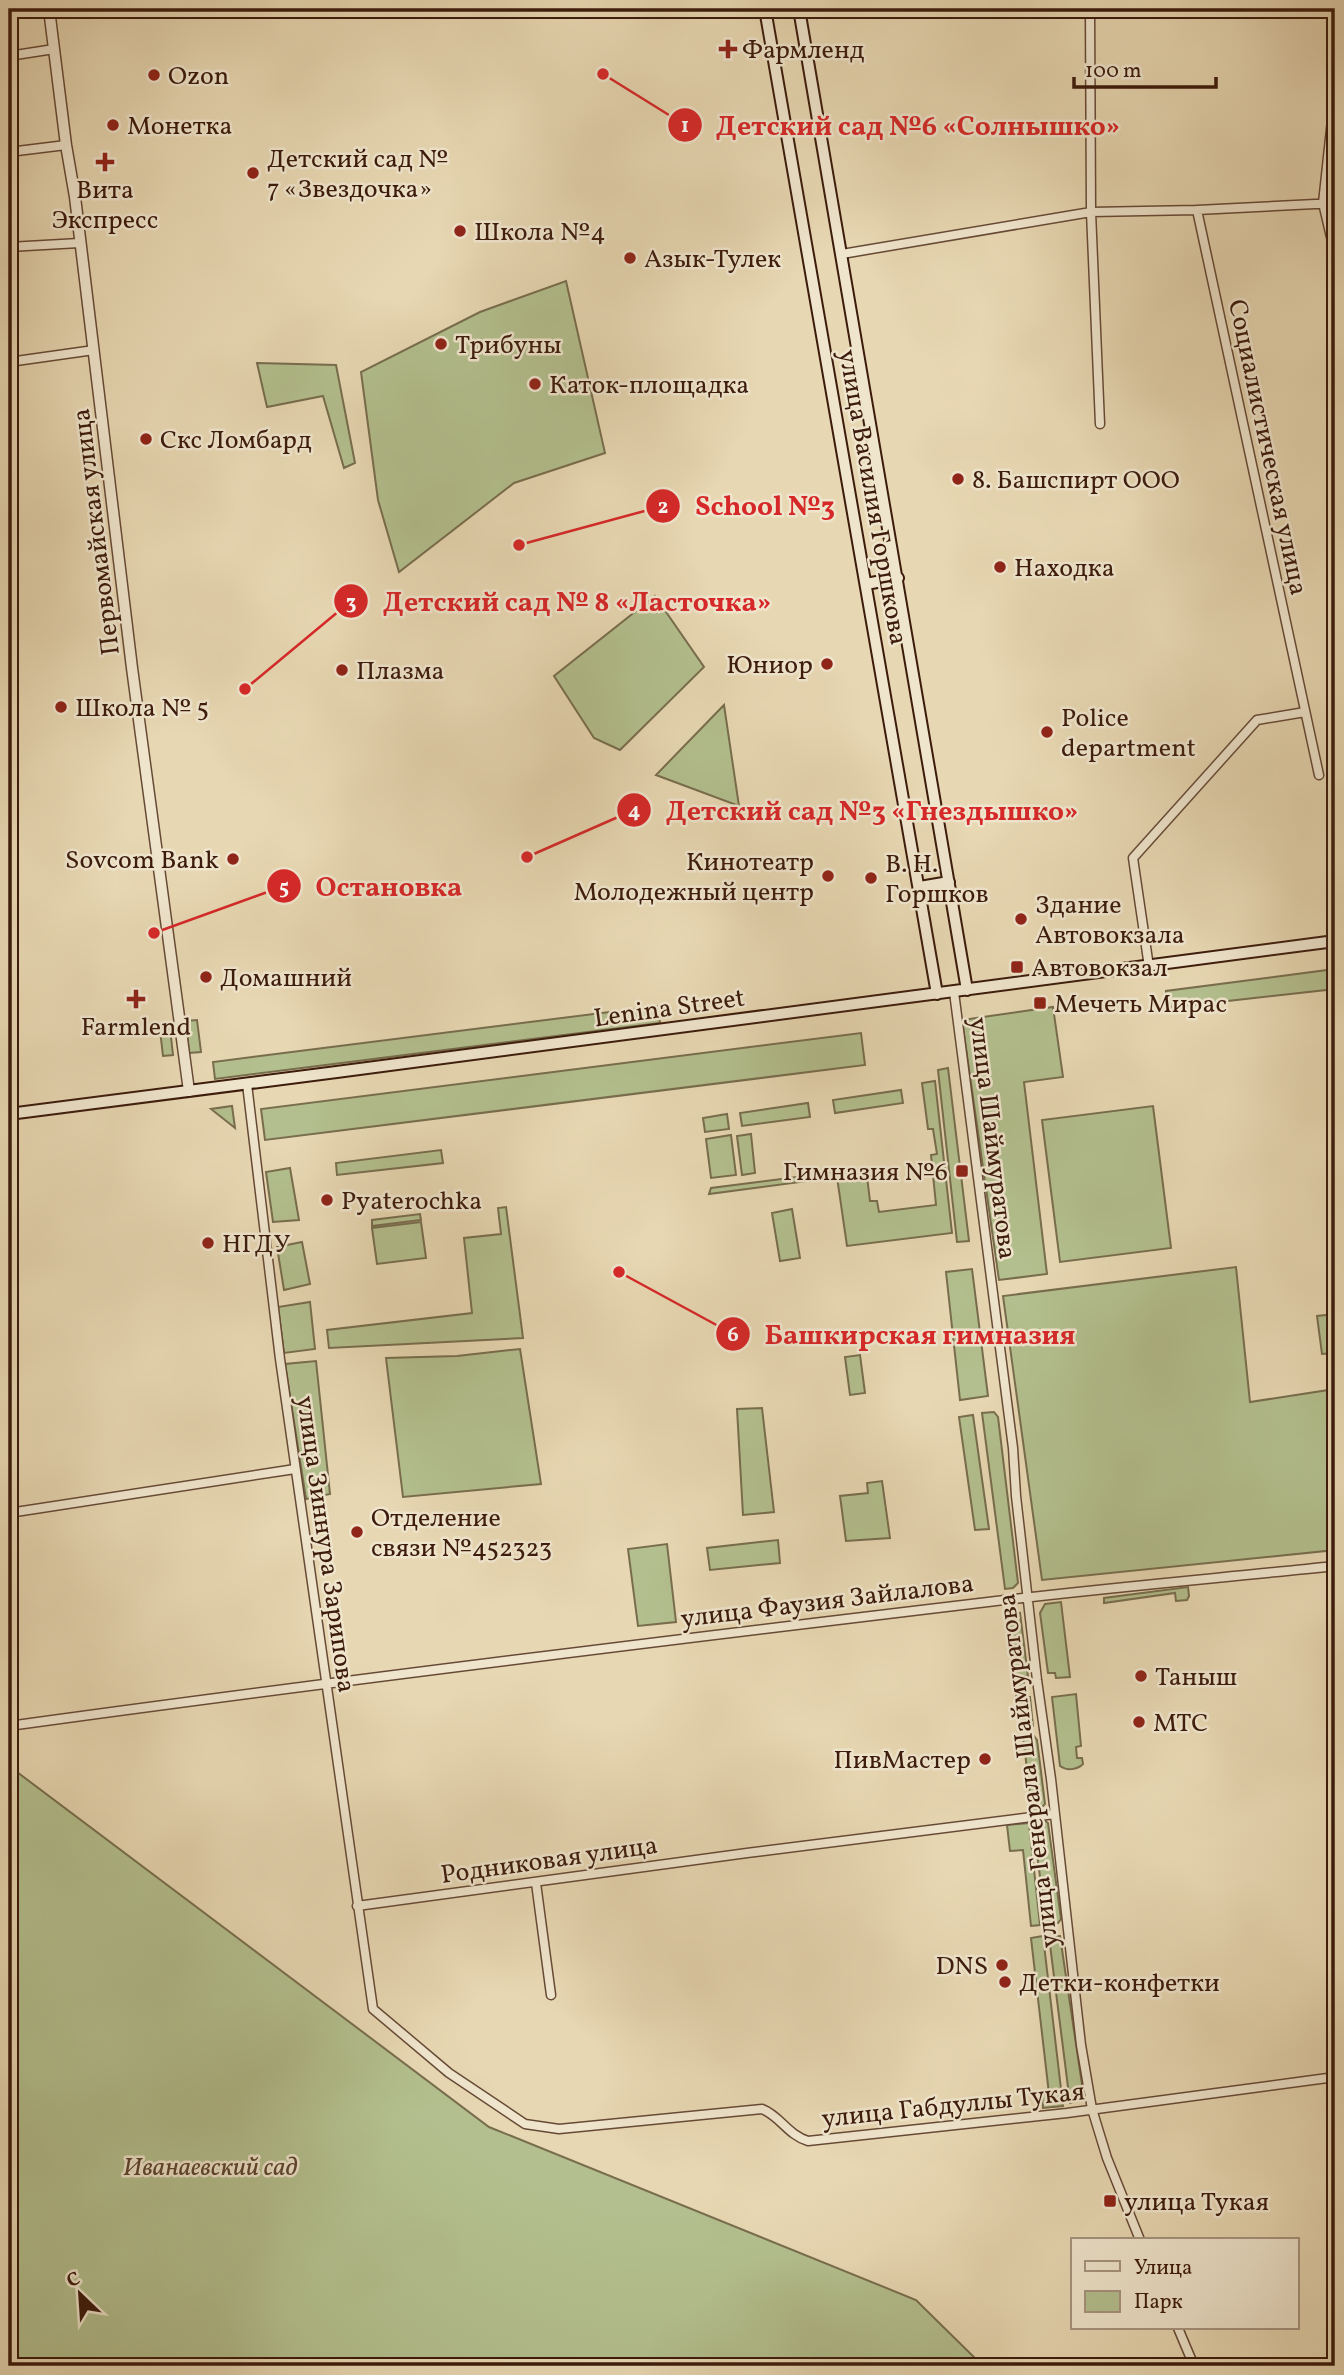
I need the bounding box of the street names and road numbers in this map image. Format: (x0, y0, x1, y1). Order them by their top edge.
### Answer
street label: Социалистическая улица (1218, 296, 1316, 599)
street label: улица Василия Горшкова (828, 347, 916, 648)
street label: Первомайская улица (64, 406, 130, 657)
street label: Lenina Street (591, 981, 747, 1037)
street label: улица Шаймуратова (959, 1015, 1025, 1261)
street label: улица Зиннура Зарипова (286, 1393, 364, 1695)
street label: улица Фаузия Зайлалова (679, 1566, 976, 1638)
street label: улица Генерала Шаймуратова (989, 1591, 1069, 1950)
street label: Родниковая улица (439, 1828, 660, 1894)
street label: улица Габдуллы Тукая (820, 2074, 1087, 2138)

